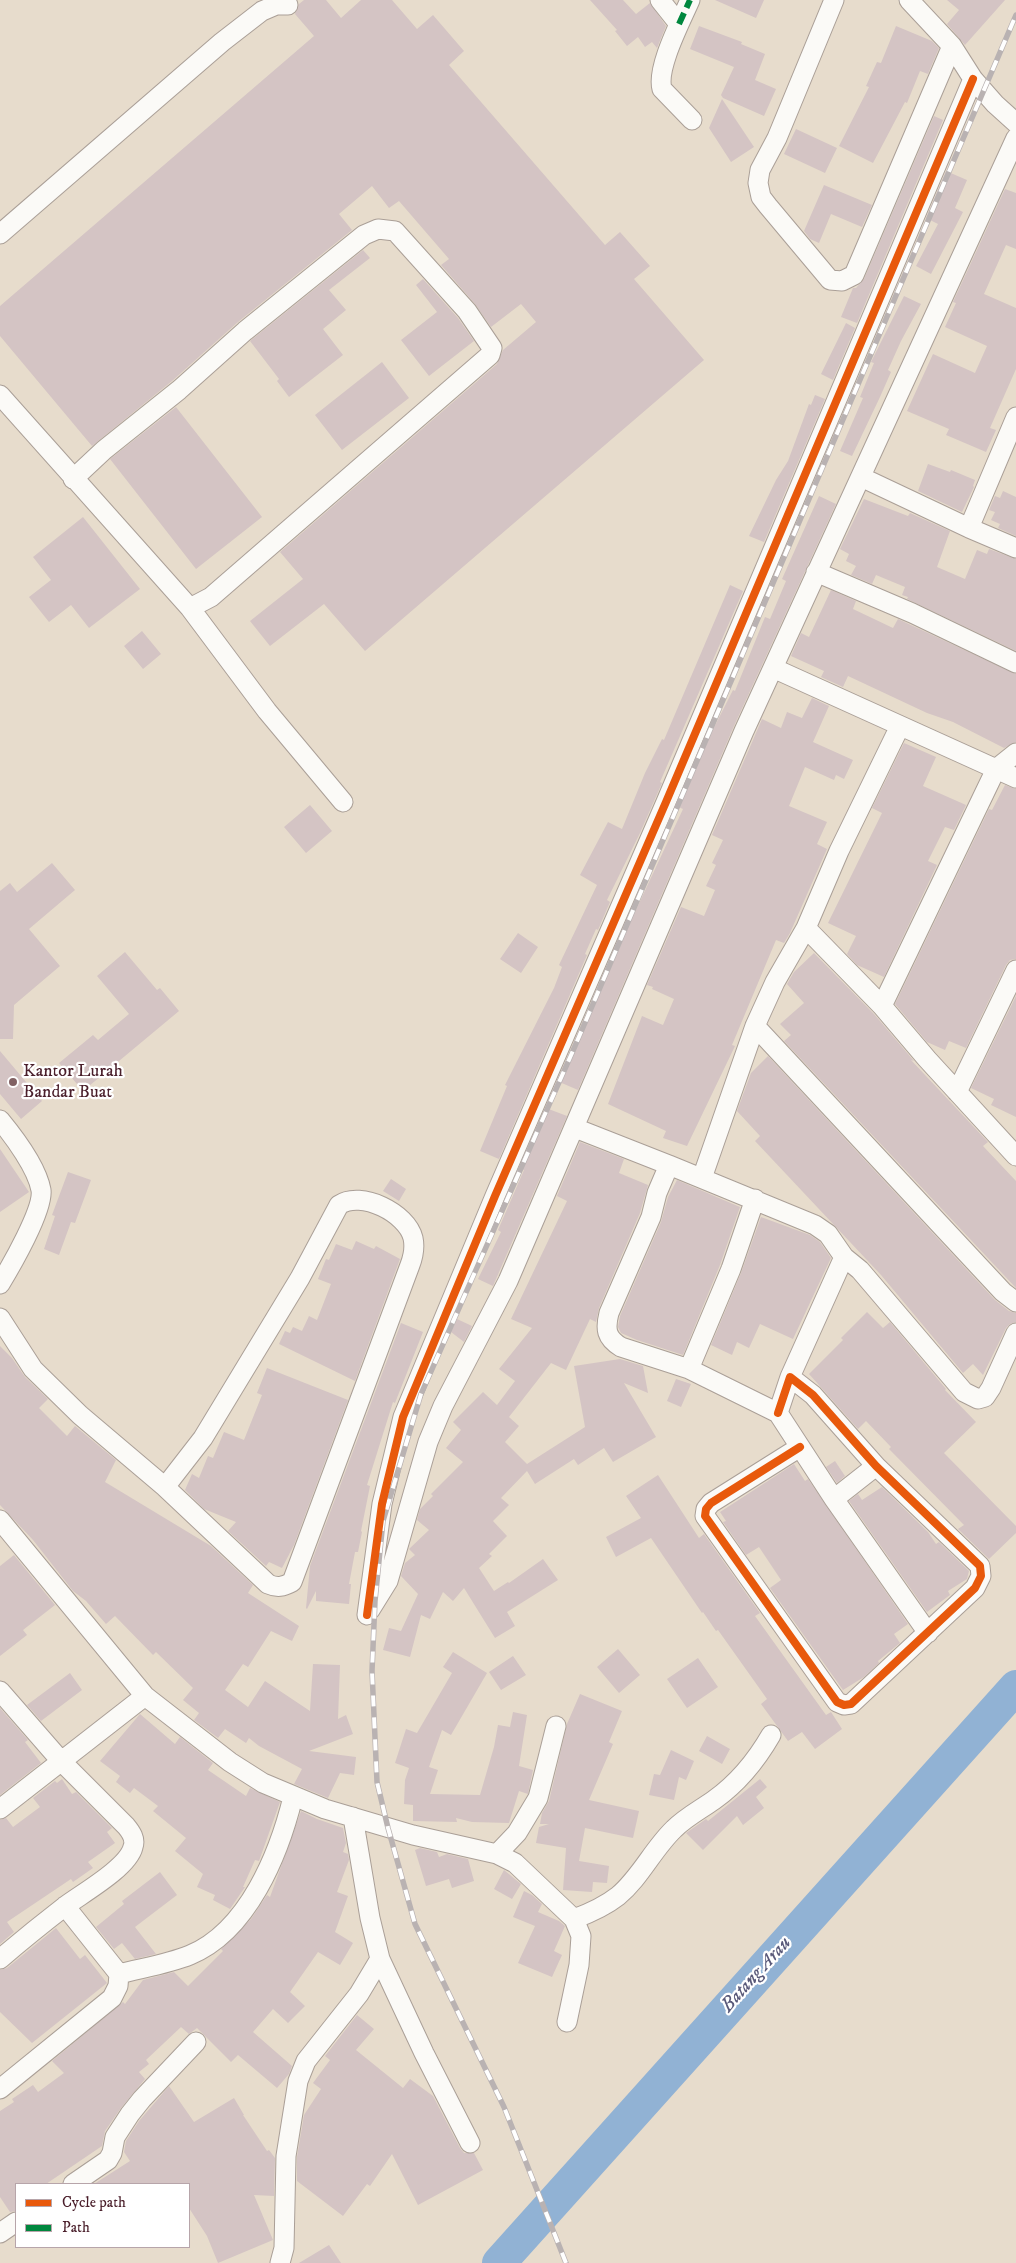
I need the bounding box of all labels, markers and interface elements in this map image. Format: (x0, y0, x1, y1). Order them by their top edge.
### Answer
place label: Kantor Lurah Bandar Buat (23, 1061, 123, 1104)
marker: Kantor Lurah Bandar Buat (7, 1076, 19, 1088)
water label: Batang Arau (717, 1933, 797, 2017)
legend (15, 2183, 190, 2248)
text: Cycle path (62, 2193, 126, 2212)
text: Path (62, 2218, 90, 2237)

